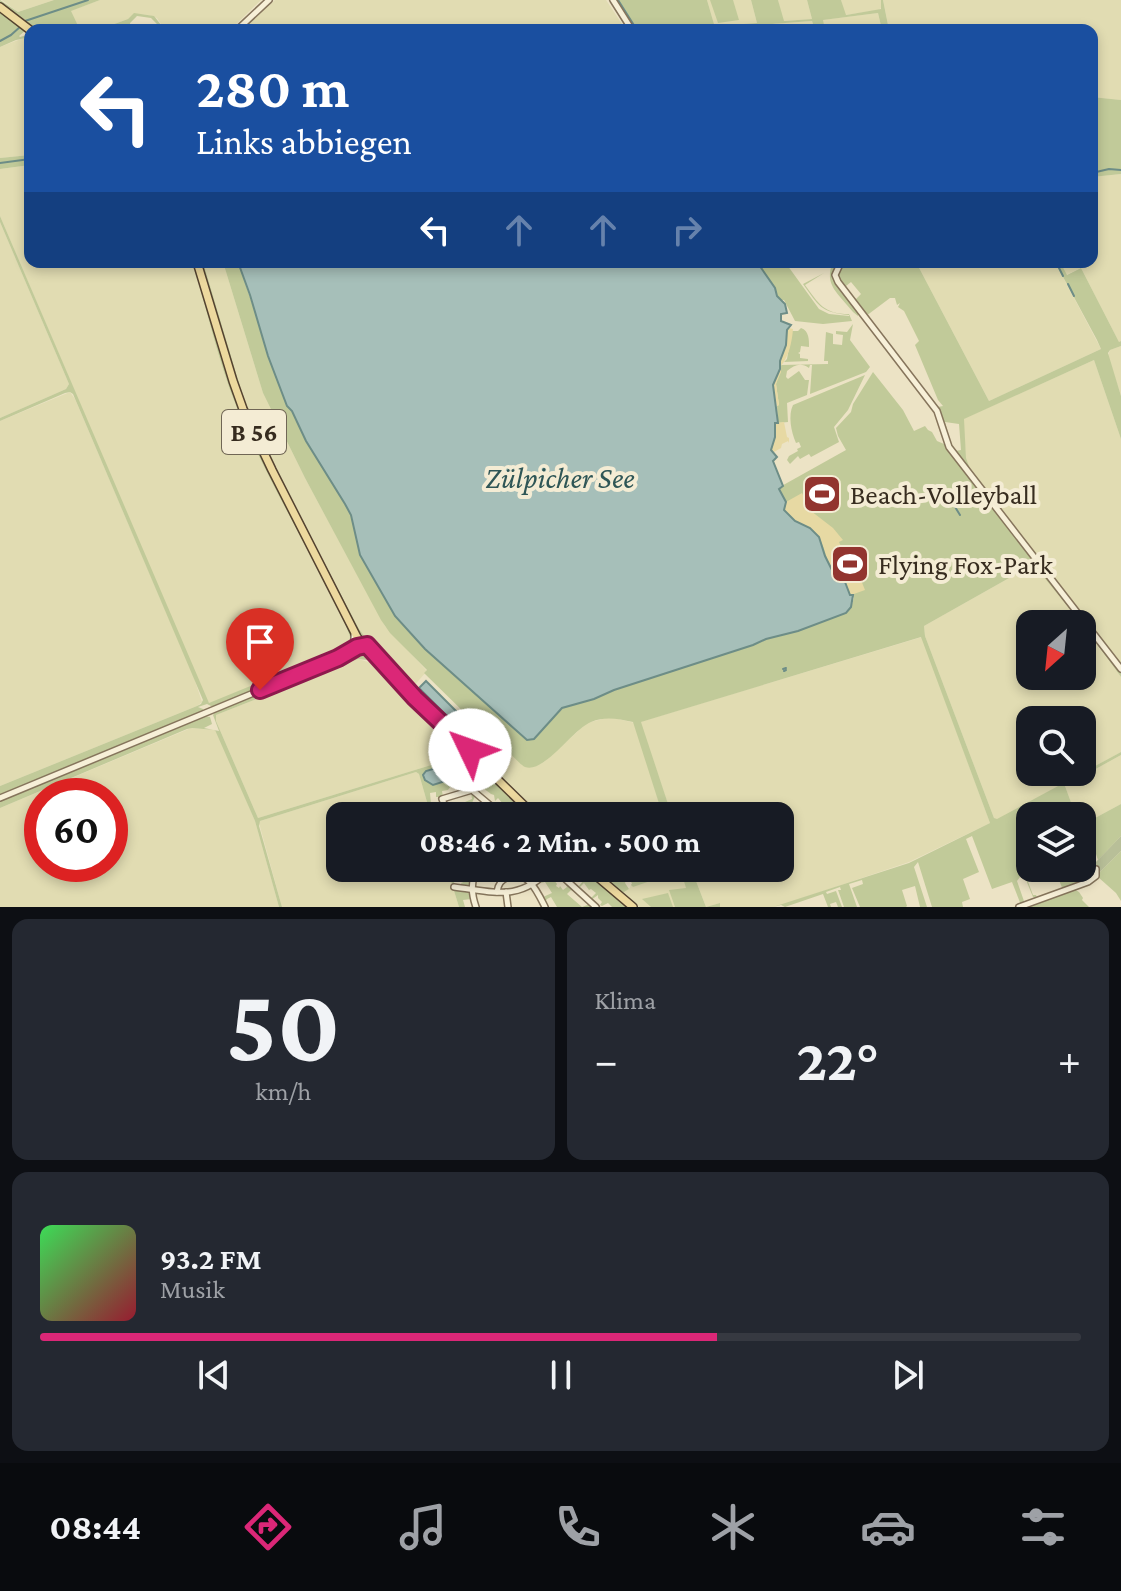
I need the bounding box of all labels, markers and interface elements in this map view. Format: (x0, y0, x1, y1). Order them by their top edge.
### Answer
icon: left (64, 56, 168, 160)
text: 280 m (196, 57, 349, 119)
text: Links abbiegen (196, 122, 412, 162)
icon: left (413, 208, 457, 252)
icon: ahead (497, 208, 541, 252)
icon: ahead (581, 208, 625, 252)
icon: right (665, 208, 709, 252)
road number: B 56 (222, 410, 286, 454)
water label: Zülpicher See (485, 461, 635, 495)
sports icon: Beach-Volleyball (801, 473, 843, 515)
place label: Beach-Volleyball (850, 479, 1037, 510)
sports icon: Flying Fox-Park (829, 543, 871, 585)
place label: Flying Fox-Park (878, 549, 1053, 580)
pin (226, 608, 294, 690)
north arrow (1016, 610, 1096, 690)
map controls (1016, 610, 1096, 882)
icon: arrive (238, 620, 282, 664)
button: search (1016, 706, 1096, 786)
position arrow (428, 708, 512, 792)
speed limit sign: 60 (24, 778, 128, 882)
button: layers (1016, 802, 1096, 882)
text: 08:46 · 2 Min. · 500 m (420, 825, 700, 858)
text: 50 (226, 967, 340, 1082)
text: Klima (595, 986, 656, 1015)
text: 22° (796, 1026, 879, 1093)
text: − (595, 1036, 618, 1084)
text: + (1058, 1036, 1081, 1084)
text: km/h (255, 1077, 311, 1106)
text: 93.2 FM (160, 1242, 262, 1275)
text: Musik (160, 1275, 225, 1304)
icon: previous (192, 1353, 236, 1397)
icon: pause (539, 1353, 583, 1397)
icon: next (886, 1353, 930, 1397)
icon: directions (240, 1499, 296, 1555)
icon: music (395, 1499, 451, 1555)
icon: phone (550, 1499, 606, 1555)
icon: climate (705, 1499, 761, 1555)
icon: car (860, 1499, 916, 1555)
icon: filters (1015, 1499, 1071, 1555)
text: 08:44 (50, 1507, 141, 1547)

